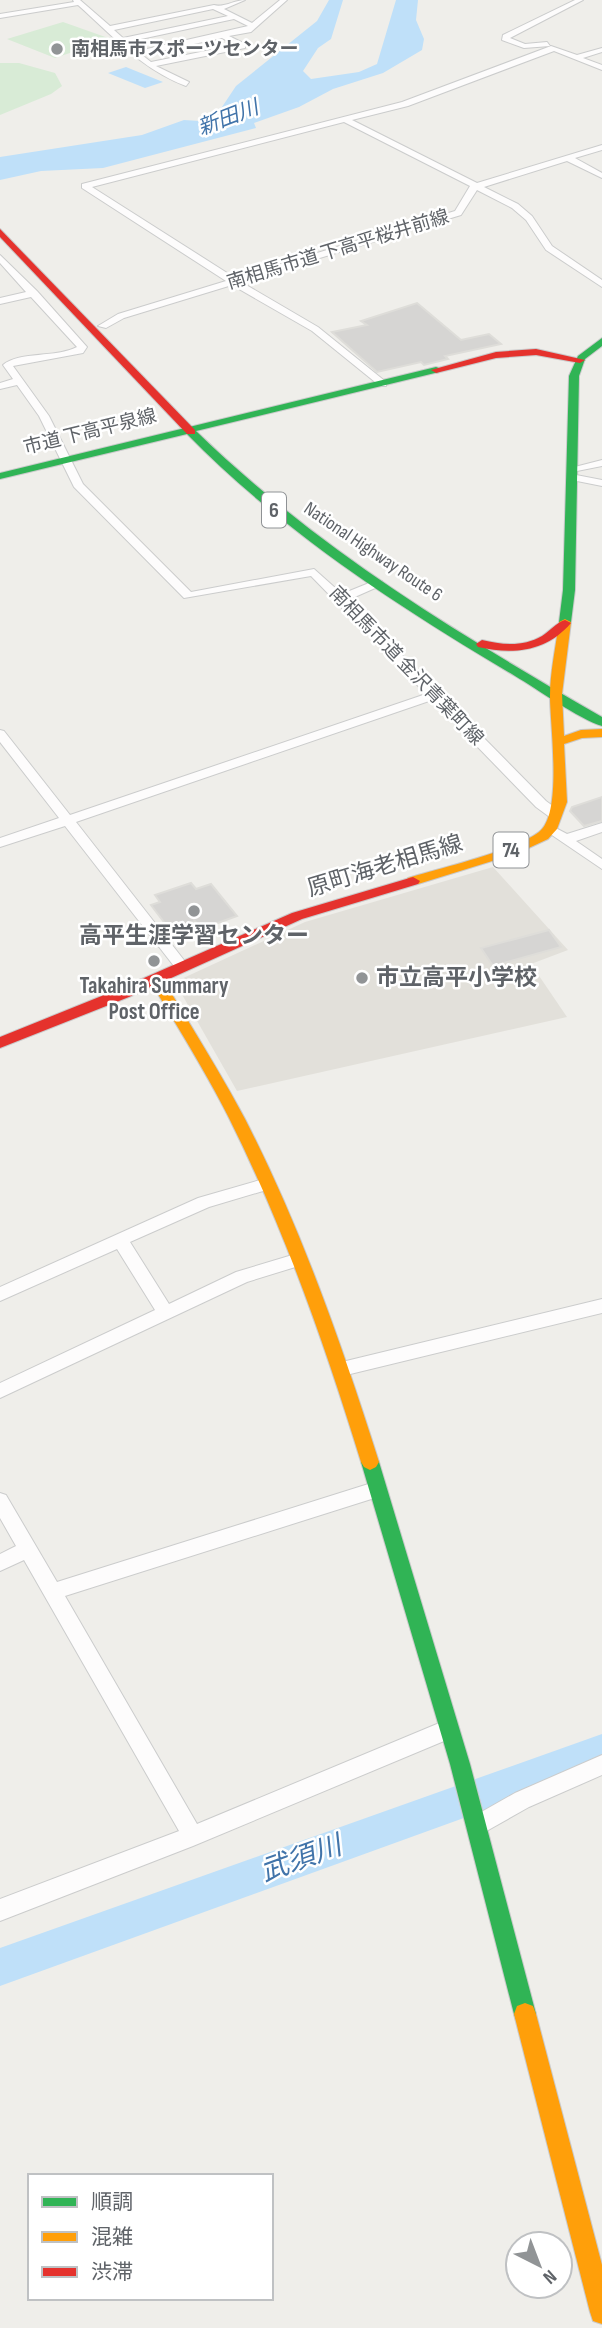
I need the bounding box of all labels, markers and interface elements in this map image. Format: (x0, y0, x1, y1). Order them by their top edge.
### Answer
place label: 南相馬市スポーツセンター (71, 38, 299, 61)
marker: 南相馬市スポーツセンター (49, 41, 65, 57)
water label: 新田川 (194, 94, 264, 141)
street label: 南相馬市道 下高平桜井前線 (224, 205, 452, 295)
street label: 市道 下高平泉線 (21, 404, 159, 460)
road number: 6 (262, 492, 286, 528)
street label: National Highway Route 6 (299, 497, 447, 607)
street label: 南相馬市道 金沢青葉町線 (324, 582, 488, 750)
street label: 原町海老相馬線 (304, 829, 466, 903)
road number: 74 (494, 832, 528, 868)
marker: 高平生涯学習センター (186, 903, 202, 919)
place label: 高平生涯学習センター (79, 922, 309, 950)
marker: Takahira Summary Post Office (146, 953, 162, 969)
place label: 市立高平小学校 (376, 964, 537, 992)
marker: 市立高平小学校 (354, 970, 370, 986)
place label: Takahira Summary Post Office (79, 972, 229, 1026)
water label: 武須川 (256, 1828, 349, 1889)
legend (28, 2174, 273, 2300)
text: 順調 (91, 2190, 133, 2215)
text: 混雑 (91, 2225, 133, 2250)
north arrow (504, 2230, 574, 2300)
text: 渋滞 (91, 2260, 133, 2285)
text: N (538, 2265, 561, 2288)

